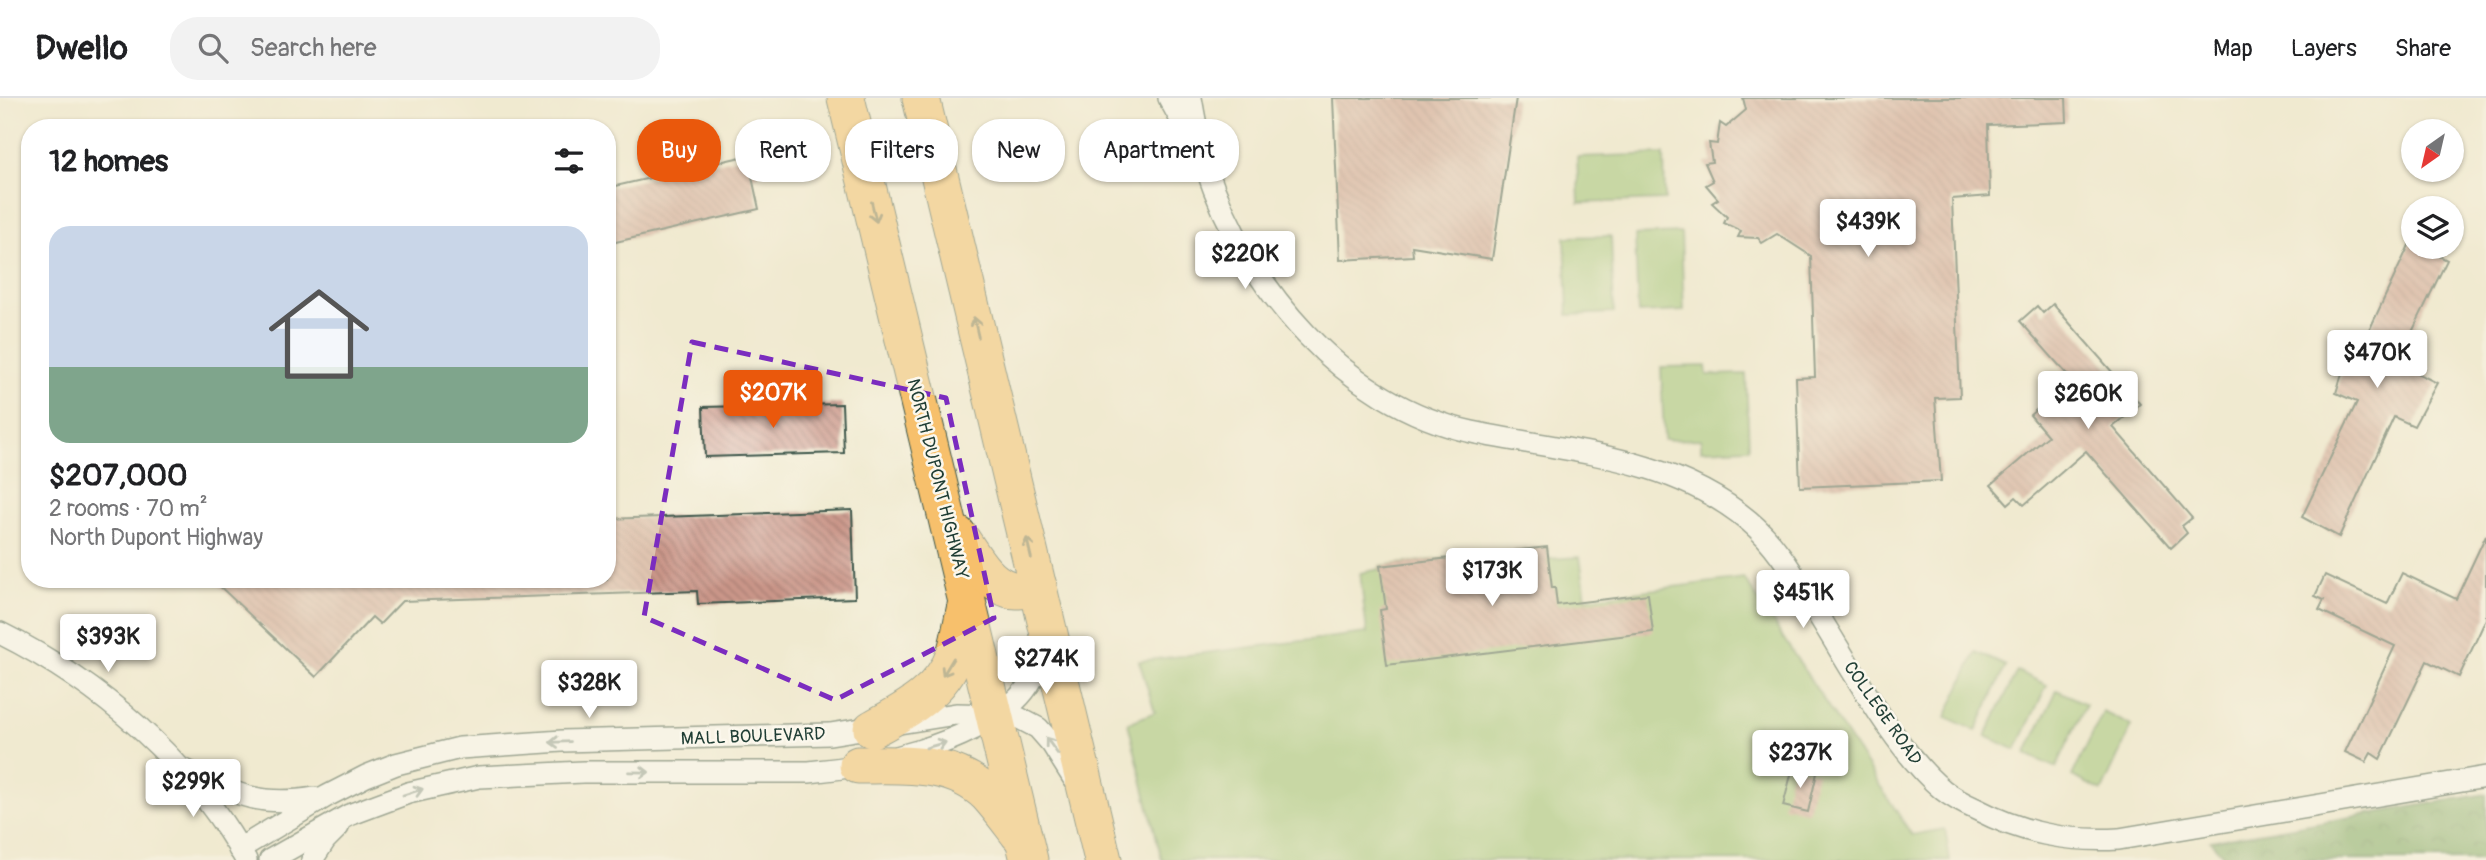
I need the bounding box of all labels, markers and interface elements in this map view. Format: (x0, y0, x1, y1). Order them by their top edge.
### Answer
search box (170, 17, 660, 80)
text: Dwello (35, 28, 128, 69)
icon: search (194, 29, 232, 67)
text: Search here (250, 32, 377, 64)
text: Map (2213, 34, 2253, 63)
text: Layers (2291, 34, 2357, 63)
text: Share (2395, 34, 2451, 63)
chip: Buy (637, 119, 721, 182)
chip: Rent (735, 119, 831, 182)
chip: Filters (845, 119, 958, 182)
chip: New (972, 119, 1065, 182)
chip: Apartment (1079, 119, 1239, 182)
north arrow (2401, 119, 2464, 182)
map controls (2401, 119, 2464, 259)
icon: filters (550, 142, 588, 180)
text: 12 homes (49, 143, 168, 180)
button: layers (2401, 196, 2464, 259)
one-way arrow (867, 200, 881, 223)
pin: $439K (1819, 200, 1917, 259)
text: $439K (1836, 207, 1900, 236)
pin: $220K (1196, 232, 1294, 291)
text: $220K (1211, 239, 1279, 268)
icon: home (256, 271, 382, 397)
one-way arrow (969, 316, 982, 339)
pin: $470K (2328, 330, 2426, 390)
text: $470K (2343, 338, 2411, 367)
pin: $207K (724, 370, 822, 430)
pin: $260K (2039, 372, 2137, 431)
street label: NORTH DUPONT HIGHWAY (901, 376, 974, 582)
text: $207K (739, 378, 807, 407)
text: $260K (2054, 379, 2122, 408)
text: $207,000 (49, 457, 187, 494)
text: 2 rooms · 70 m² (49, 494, 208, 523)
text: North Dupont Highway (49, 523, 263, 552)
one-way arrow (1021, 538, 1034, 560)
pin: $173K (1443, 548, 1541, 608)
text: $173K (1462, 556, 1522, 585)
pin: $451K (1754, 570, 1852, 630)
text: $451K (1772, 578, 1834, 607)
pin: $393K (59, 614, 157, 674)
text: $393K (76, 622, 140, 651)
pin: $274K (997, 636, 1095, 696)
text: $274K (1014, 644, 1078, 673)
one-way arrow (940, 656, 954, 676)
street label: COLLEGE ROAD (1838, 657, 1927, 770)
pin: $328K (540, 660, 638, 720)
text: $328K (557, 668, 621, 697)
street label: MALL BOULEVARD (680, 722, 826, 751)
pin: $237K (1751, 730, 1849, 790)
one-way arrow (548, 735, 571, 748)
one-way arrow (925, 737, 947, 750)
one-way arrow (1045, 737, 1060, 756)
text: $237K (1768, 738, 1832, 767)
pin: $299K (144, 760, 242, 819)
one-way arrow (627, 766, 650, 779)
text: $299K (162, 767, 224, 796)
one-way arrow (402, 784, 424, 797)

